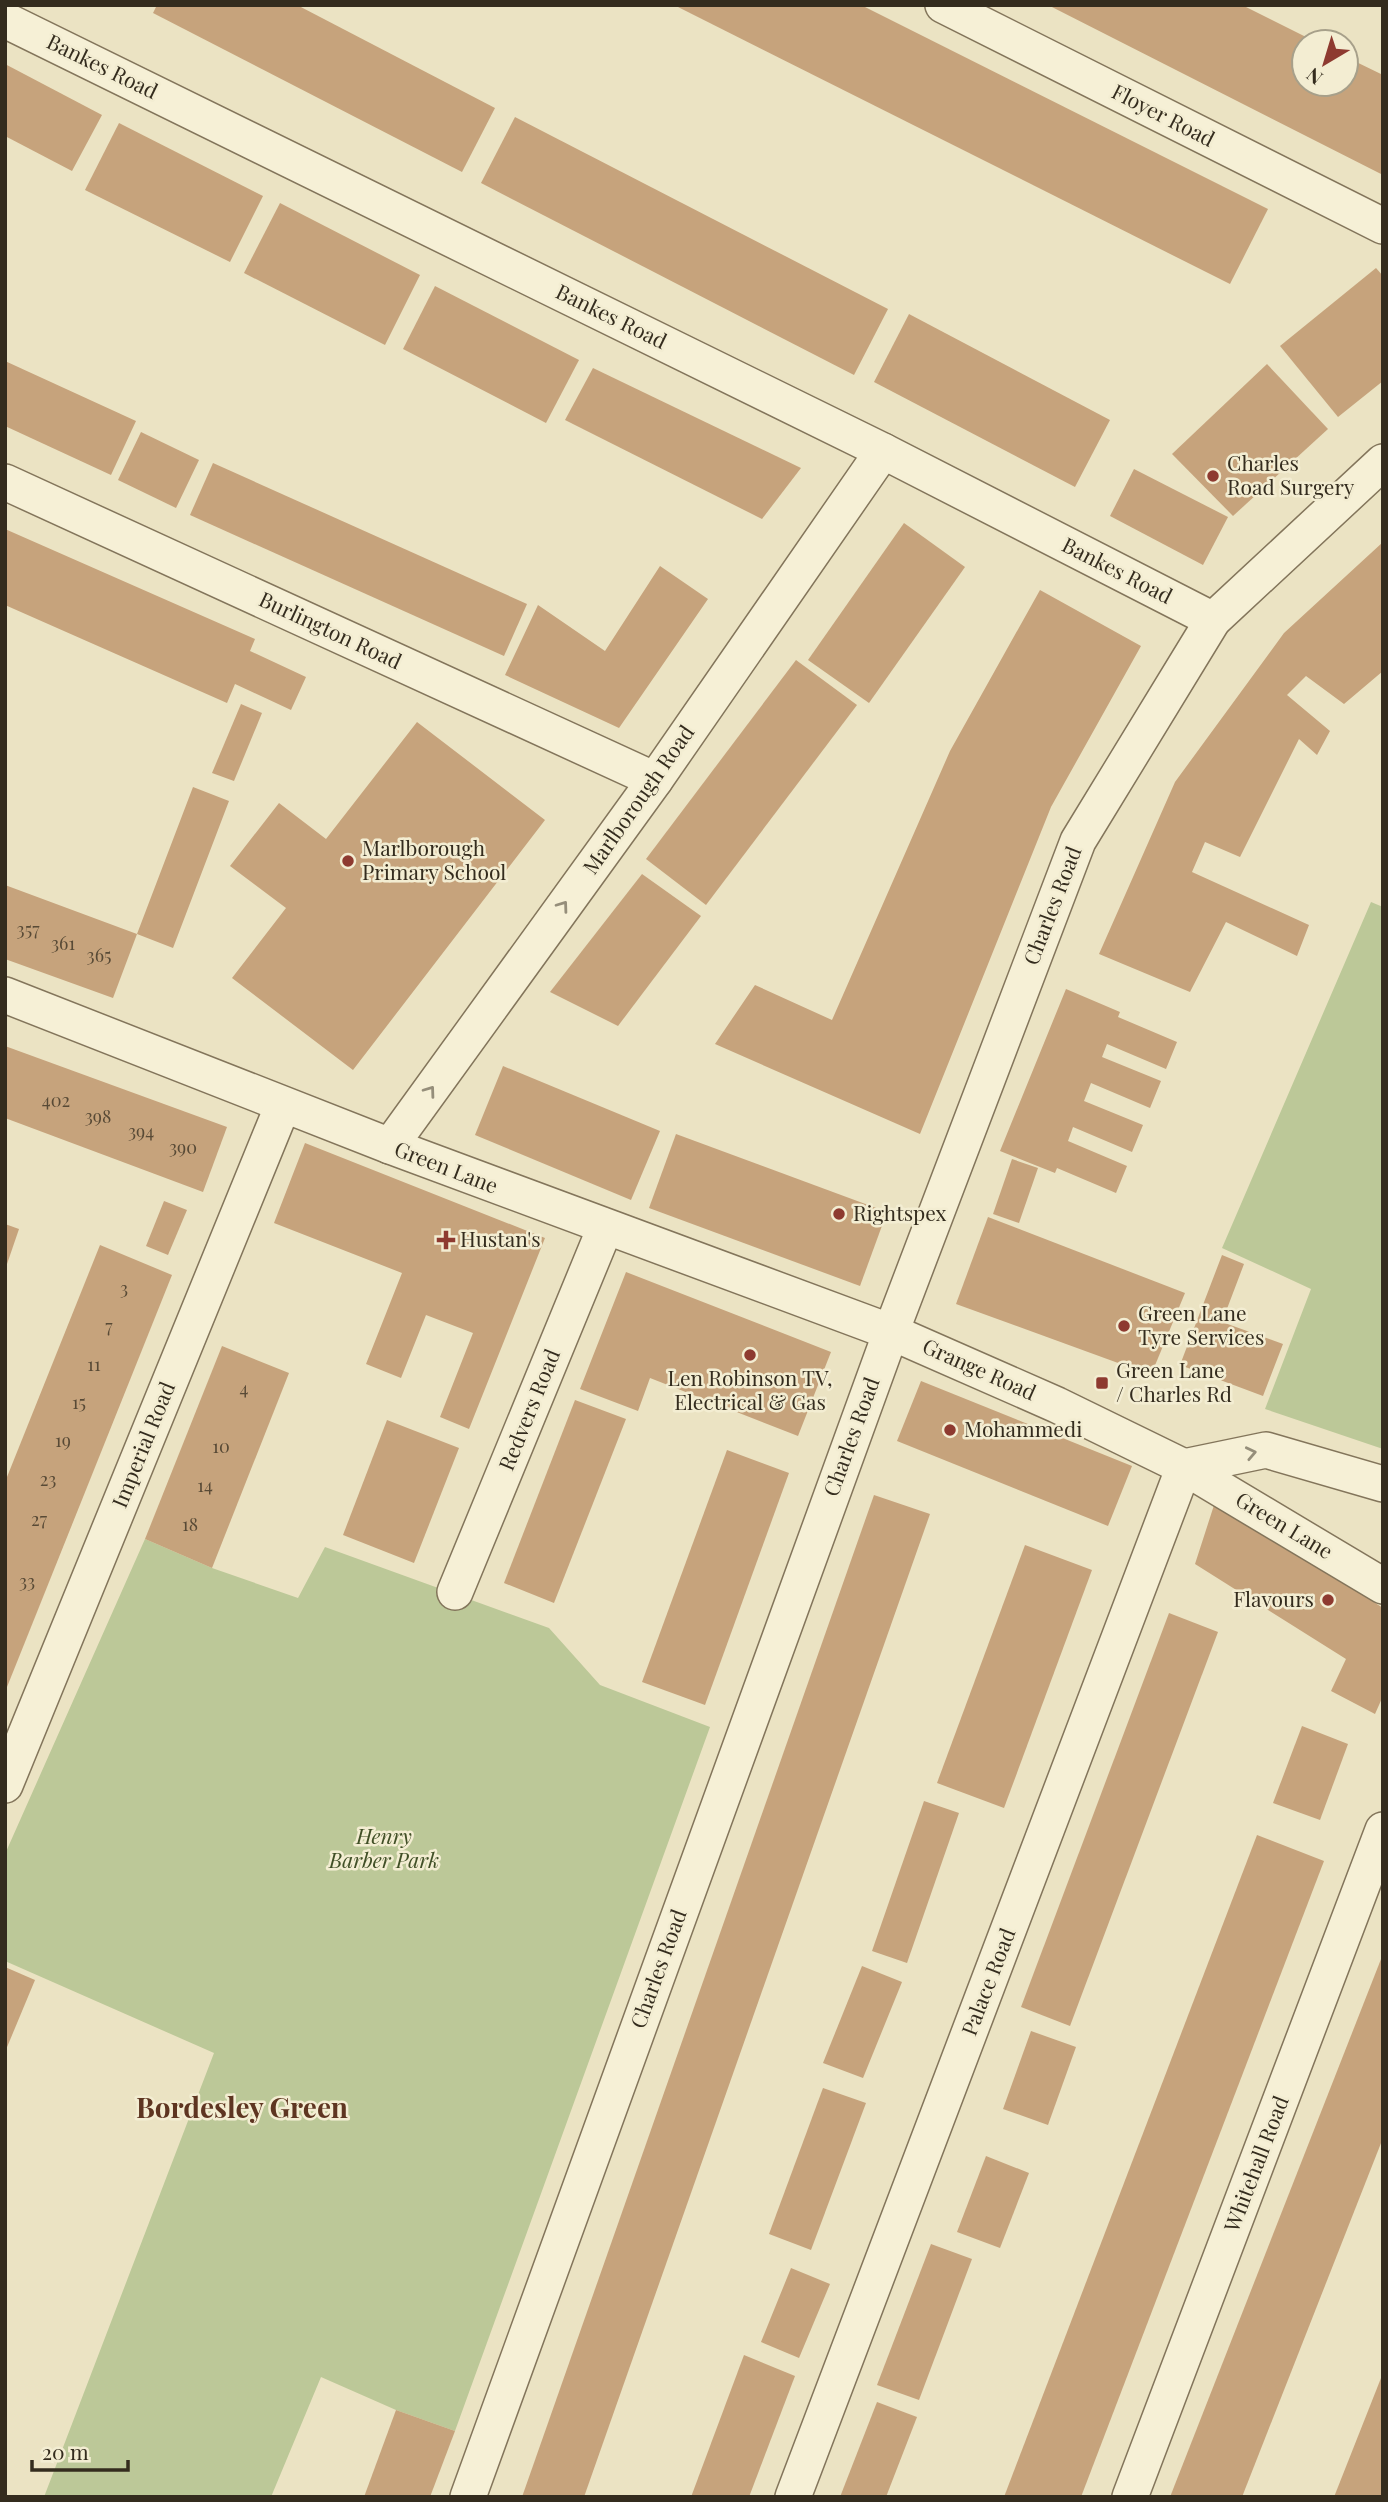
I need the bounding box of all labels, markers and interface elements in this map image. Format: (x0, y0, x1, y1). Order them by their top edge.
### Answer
street label: Bankes Road (43, 26, 163, 104)
north arrow (1290, 28, 1360, 98)
text: N (1300, 63, 1327, 92)
street label: Floyer Road (1108, 76, 1220, 152)
street label: Bankes Road (552, 276, 672, 354)
place label: Charles Road Surgery (1227, 448, 1355, 500)
marker: Charles Road Surgery (1205, 468, 1221, 484)
street label: Bankes Road (1058, 529, 1178, 609)
street label: Burlington Road (255, 584, 407, 674)
street label: Marlborough Road (575, 719, 699, 879)
place label: Marlborough Primary School (362, 833, 506, 885)
street label: Charles Road (1016, 842, 1087, 969)
marker: Marlborough Primary School (340, 853, 356, 869)
one-way arrow (555, 901, 567, 914)
house number: 357 (17, 917, 40, 941)
house number: 361 (51, 931, 75, 955)
house number: 365 (87, 943, 111, 967)
one-way arrow (422, 1086, 434, 1099)
house number: 402 (42, 1088, 70, 1112)
house number: 398 (85, 1104, 111, 1128)
house number: 394 (128, 1119, 154, 1143)
street label: Green Lane (391, 1134, 502, 1199)
house number: 390 (169, 1135, 197, 1159)
place label: Rightspex (853, 1198, 947, 1226)
marker: Rightspex (831, 1206, 847, 1222)
place label: Hustan's (460, 1224, 541, 1252)
marker: Hustan's (438, 1232, 454, 1248)
house number: 3 (120, 1276, 128, 1300)
place label: Green Lane Tyre Services (1138, 1298, 1264, 1350)
house number: 7 (105, 1314, 113, 1338)
marker: Green Lane Tyre Services (1116, 1318, 1132, 1334)
street label: Grange Road (919, 1331, 1041, 1406)
street label: Redvers Road (491, 1344, 565, 1474)
marker: Len Robinson TV, Electrical & Gas (742, 1347, 758, 1363)
house number: 11 (87, 1352, 101, 1376)
place label: Green Lane / Charles Rd (1116, 1355, 1232, 1407)
place label: Len Robinson TV, Electrical & Gas (668, 1363, 832, 1415)
street label: Charles Road (816, 1373, 885, 1500)
marker: Green Lane / Charles Rd (1094, 1375, 1110, 1391)
house number: 4 (240, 1376, 249, 1400)
street label: Imperial Road (104, 1377, 180, 1511)
house number: 15 (72, 1390, 86, 1414)
place label: Mohammedi (964, 1414, 1082, 1442)
marker: Mohammedi (942, 1422, 958, 1438)
house number: 19 (55, 1428, 71, 1452)
house number: 10 (212, 1434, 230, 1458)
one-way arrow (1245, 1446, 1257, 1461)
house number: 23 (40, 1467, 56, 1491)
house number: 14 (197, 1473, 213, 1497)
street label: Green Lane (1231, 1484, 1339, 1564)
house number: 27 (31, 1507, 48, 1531)
house number: 18 (182, 1512, 198, 1536)
house number: 33 (19, 1569, 35, 1593)
place label: Flavours (1233, 1584, 1314, 1612)
marker: Flavours (1320, 1592, 1336, 1608)
park label: Henry Barber Park (328, 1821, 439, 1873)
street label: Charles Road (623, 1905, 692, 2032)
street label: Palace Road (954, 1924, 1020, 2039)
district label: Bordesley Green (136, 2088, 348, 2125)
street label: Whitehall Road (1216, 2091, 1294, 2236)
scale bar (32, 2428, 128, 2472)
text: 20 m (42, 2437, 89, 2465)

